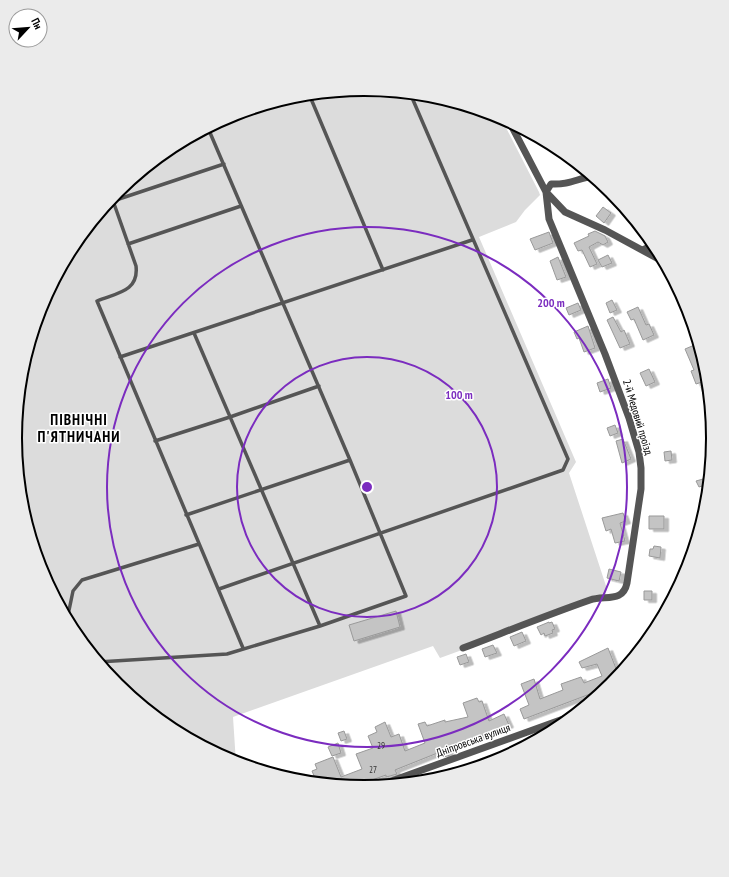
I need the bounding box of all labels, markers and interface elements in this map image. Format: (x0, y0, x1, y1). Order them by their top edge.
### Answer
north arrow (8, 8, 48, 48)
text: Пн (28, 16, 46, 32)
text: 200 m (537, 295, 565, 310)
street label: 2-й Медовий проїзд (620, 378, 656, 457)
text: 100 m (445, 387, 473, 402)
district label: ПІВНІЧНІ П'ЯТНИЧАНИ (38, 410, 120, 446)
centre of rings (360, 480, 374, 494)
street label: Дніпровська вулиця (434, 720, 512, 760)
house number: 29 (377, 740, 385, 751)
house number: 27 (369, 764, 377, 775)

